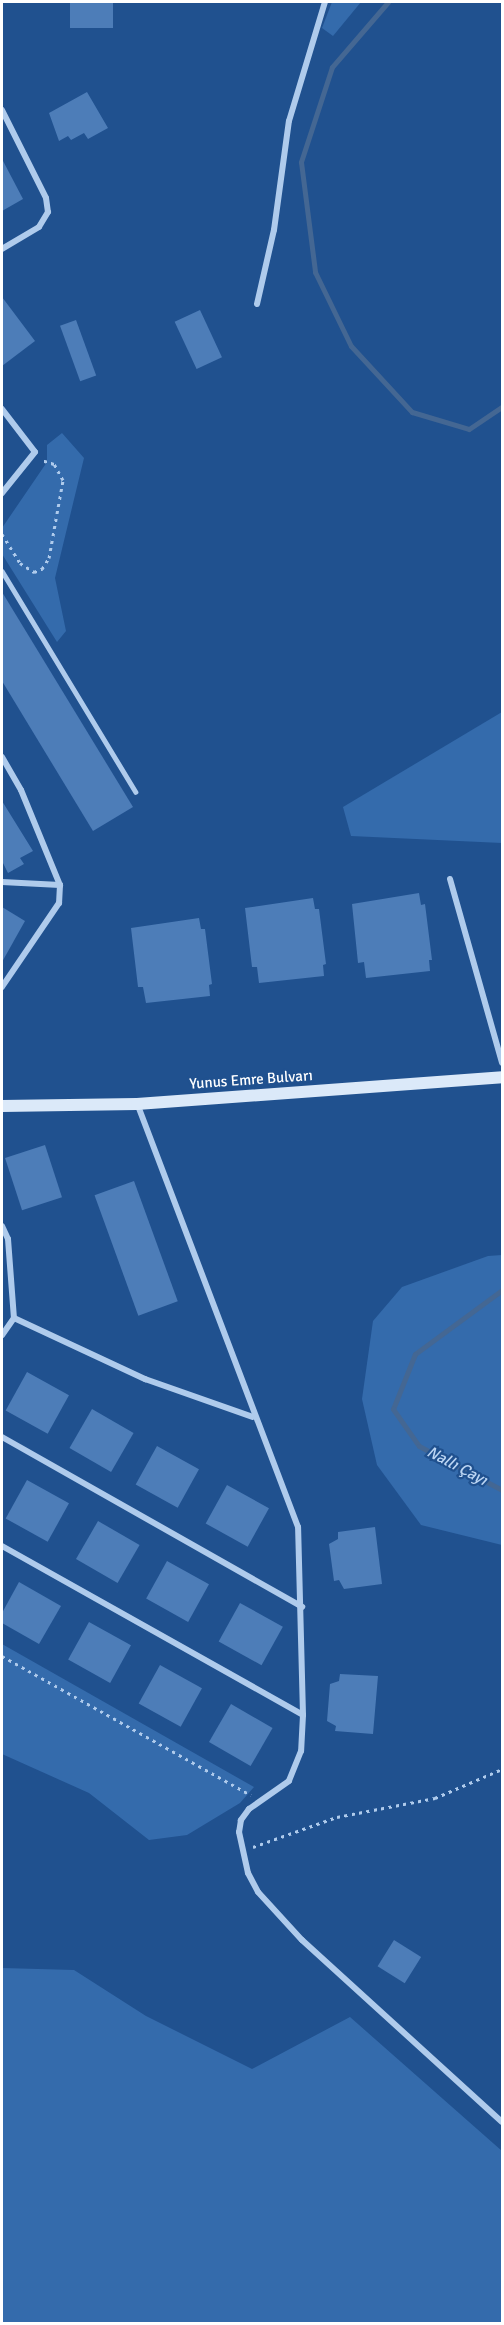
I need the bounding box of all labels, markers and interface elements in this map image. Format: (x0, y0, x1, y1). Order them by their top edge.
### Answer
street label: Yunus Emre Bulvarı (189, 1067, 313, 1093)
water label: Nallı Çayı (424, 1442, 490, 1490)

